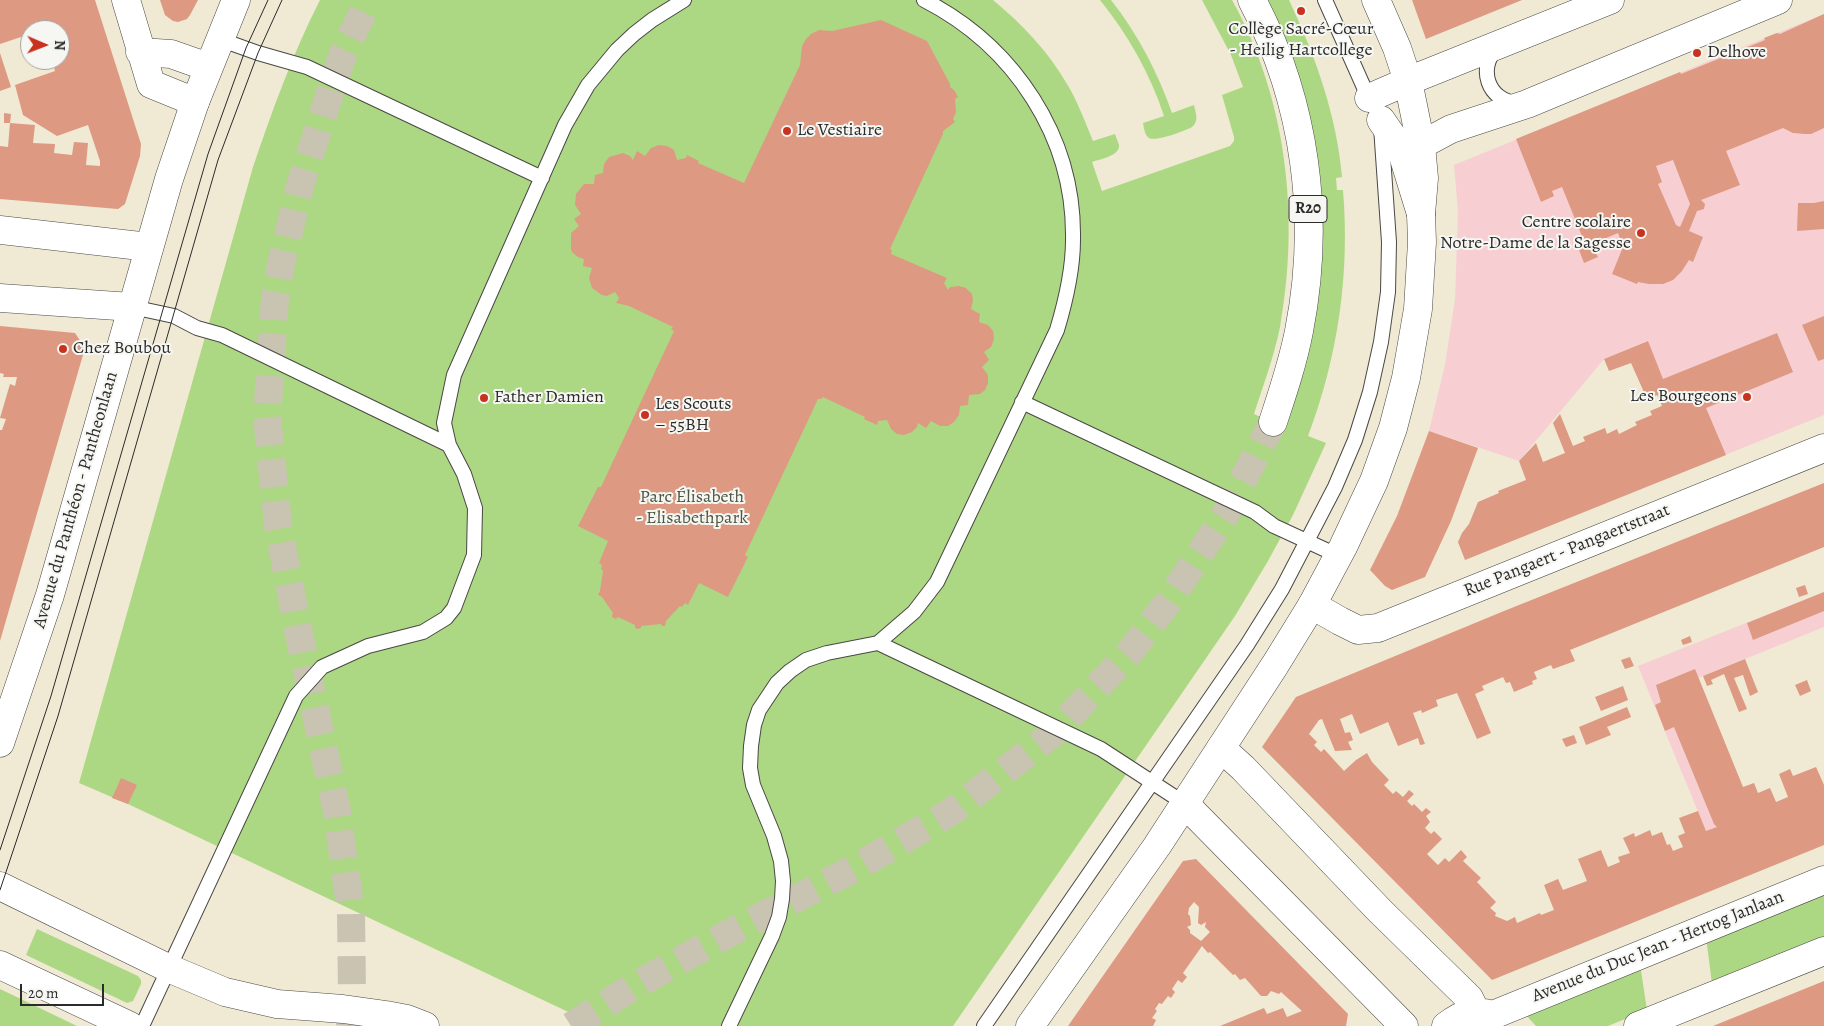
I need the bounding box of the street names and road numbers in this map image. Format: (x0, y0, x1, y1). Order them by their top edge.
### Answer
road number: R20 (1289, 195, 1327, 222)
street label: Avenue du Panthéon - Pantheonlaan (29, 369, 123, 631)
street label: Rue Pangaert - Pangaertstraat (1461, 500, 1673, 602)
street label: Avenue du Duc Jean - Hertog Janlaan (1529, 887, 1787, 1007)

